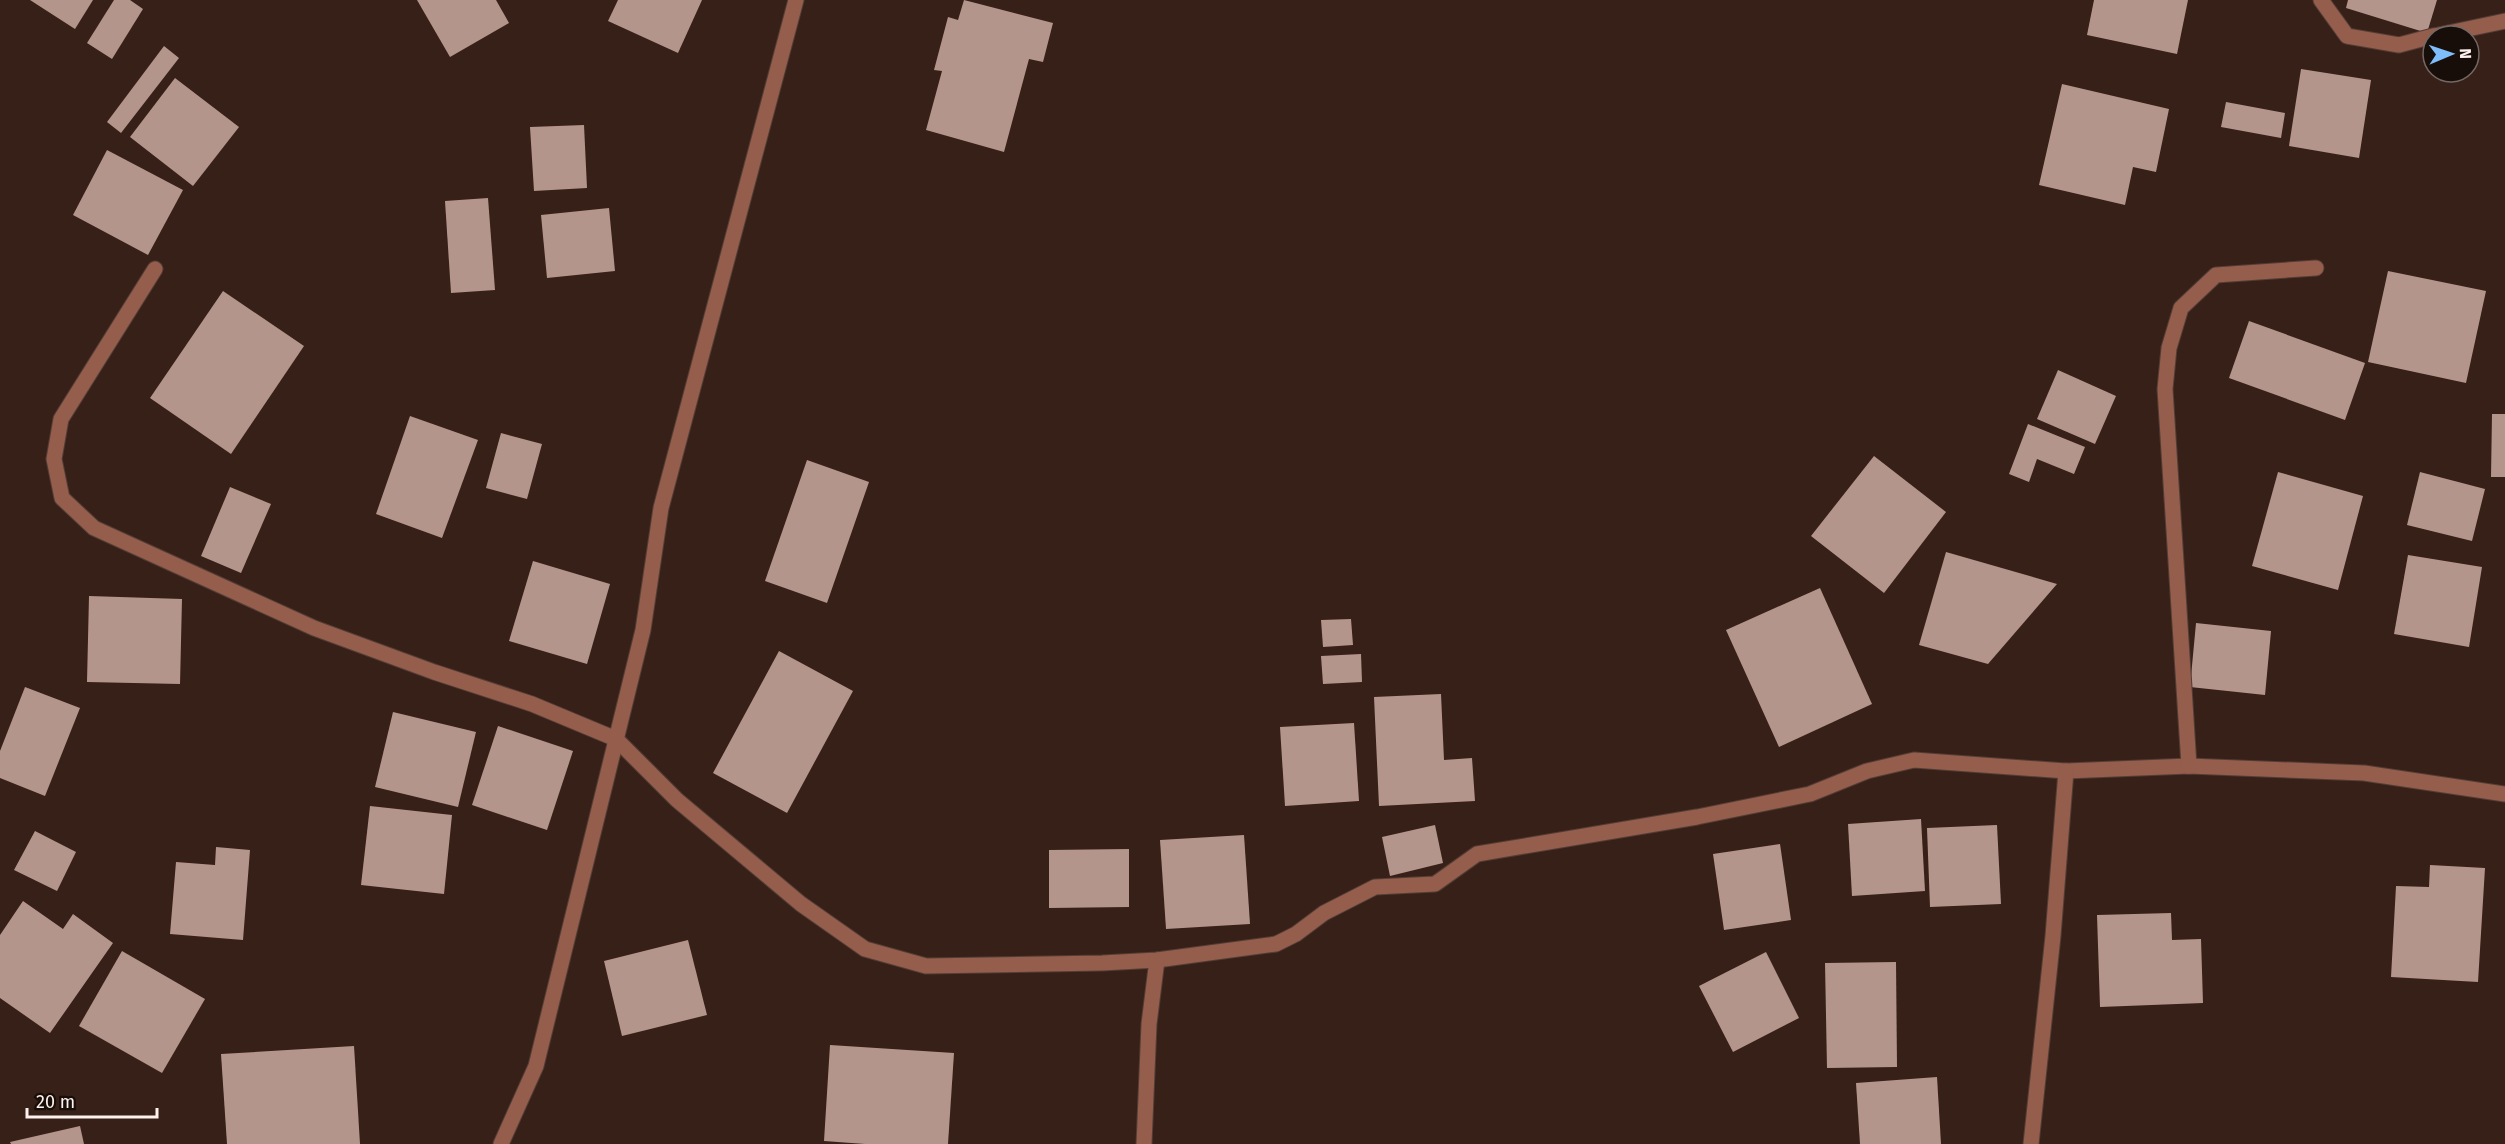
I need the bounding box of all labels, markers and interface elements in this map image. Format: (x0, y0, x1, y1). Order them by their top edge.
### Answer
north arrow (2421, 24, 2481, 84)
text: N (2456, 48, 2475, 59)
scale bar (27, 1081, 158, 1119)
text: 20 m (36, 1091, 75, 1113)

